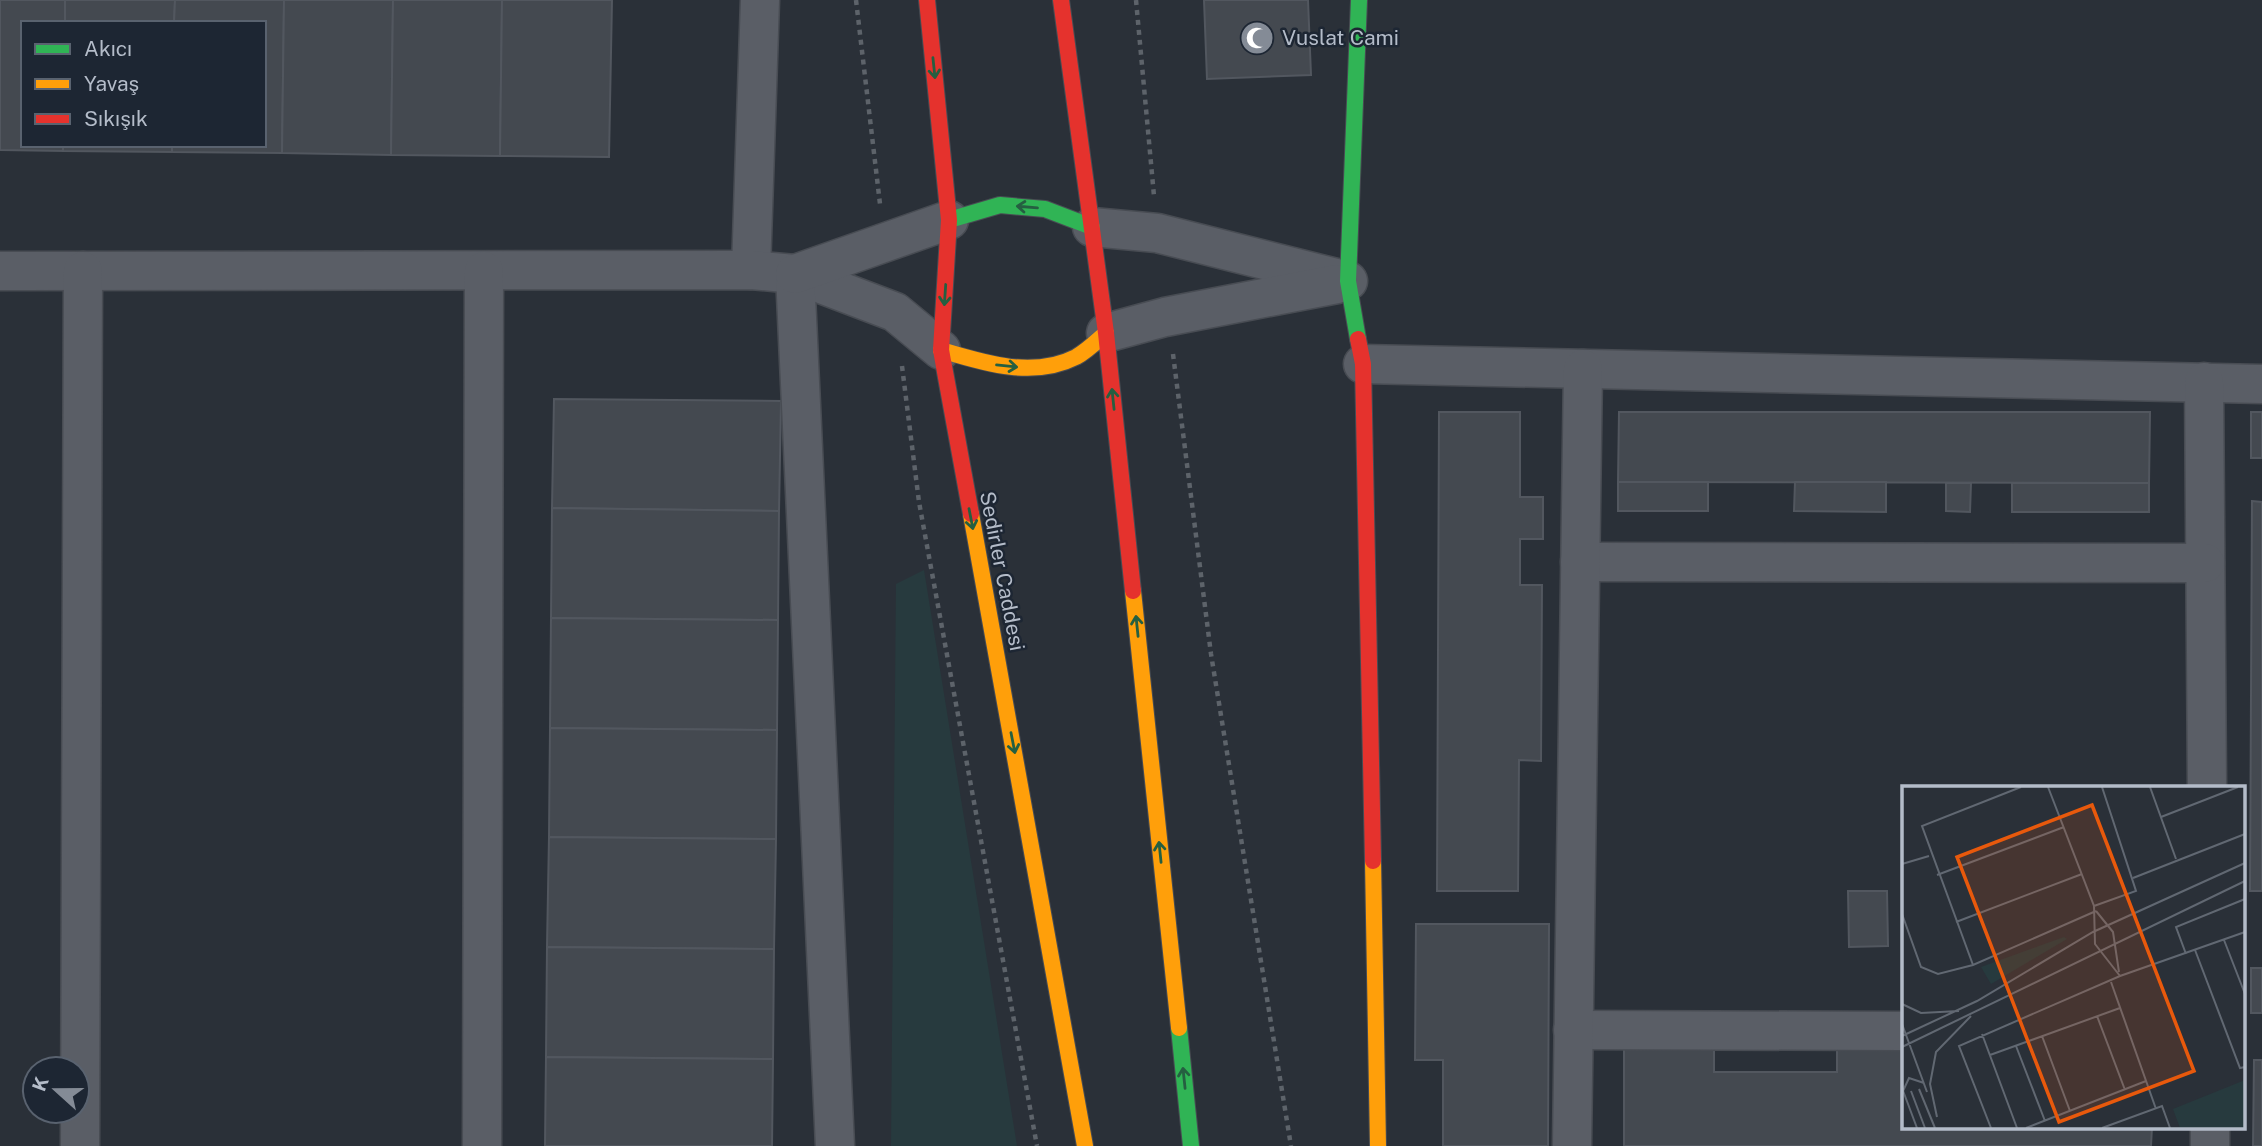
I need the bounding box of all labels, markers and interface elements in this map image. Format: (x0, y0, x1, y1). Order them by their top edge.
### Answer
mosque icon: Vuslat Cami (1238, 19, 1276, 57)
legend (21, 21, 266, 147)
place label: Vuslat Cami (1282, 25, 1399, 50)
text: Akıcı (84, 36, 132, 61)
one-way arrow (927, 56, 940, 79)
text: Yavaş (84, 71, 139, 96)
text: Sıkışık (84, 106, 148, 131)
one-way arrow (1016, 200, 1039, 213)
one-way arrow (939, 283, 952, 306)
one-way arrow (996, 360, 1018, 373)
one-way arrow (1106, 388, 1119, 411)
street label: Sedirler Caddesi (975, 489, 1030, 653)
one-way arrow (965, 507, 978, 530)
one-way arrow (1130, 615, 1143, 637)
one-way arrow (1007, 731, 1021, 754)
inset map (1902, 786, 2244, 1128)
one-way arrow (1153, 841, 1166, 864)
north arrow (21, 1055, 91, 1125)
one-way arrow (1177, 1067, 1190, 1090)
text: K (27, 1073, 53, 1094)

